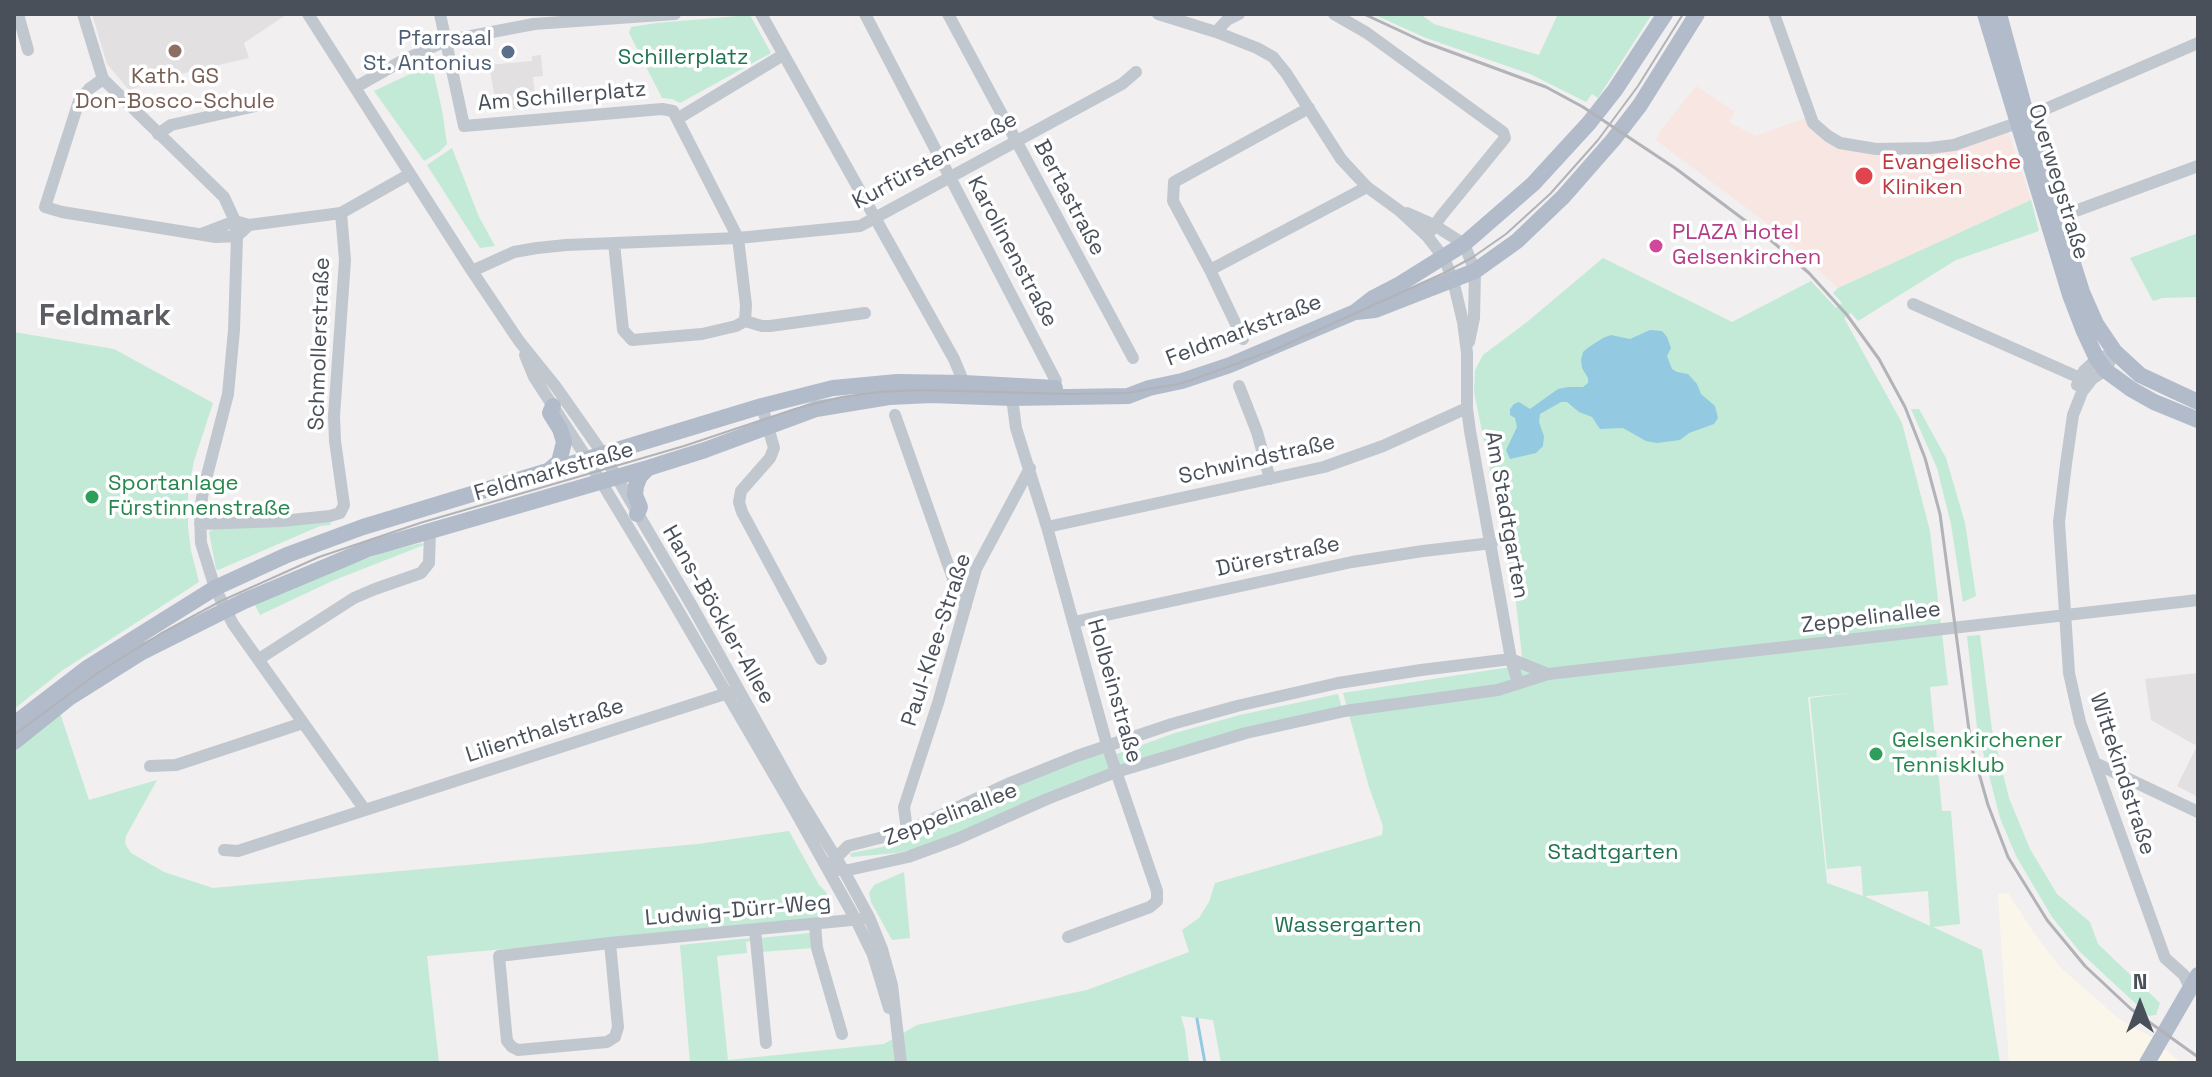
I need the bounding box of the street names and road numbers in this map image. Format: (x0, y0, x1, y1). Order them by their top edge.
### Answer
street label: Am Schillerplatz (477, 76, 647, 118)
street label: Overwegstraße (2022, 101, 2094, 263)
street label: Kurfürstenstraße (848, 106, 1022, 216)
street label: Bertastraße (1027, 136, 1111, 260)
street label: Karolinenstraße (961, 172, 1063, 332)
street label: Schmollerstraße (304, 257, 336, 431)
street label: Feldmarkstraße (1162, 289, 1326, 373)
street label: Schwindstraße (1176, 429, 1338, 491)
street label: Am Stadtgarten (1478, 429, 1534, 601)
street label: Feldmarkstraße (471, 437, 637, 507)
street label: Hans-Böckler-Allee (656, 521, 780, 709)
street label: Dürerstraße (1214, 531, 1342, 583)
street label: Paul-Klee-Straße (897, 550, 977, 730)
street label: Zeppelinallee (1800, 596, 1942, 640)
street label: Holbeinstraße (1081, 616, 1147, 766)
street label: Wittekindstraße (2083, 690, 2161, 858)
street label: Lilienthalstraße (463, 693, 627, 769)
street label: Zeppelinallee (881, 778, 1021, 852)
street label: Ludwig-Dürr-Weg (644, 890, 832, 932)

